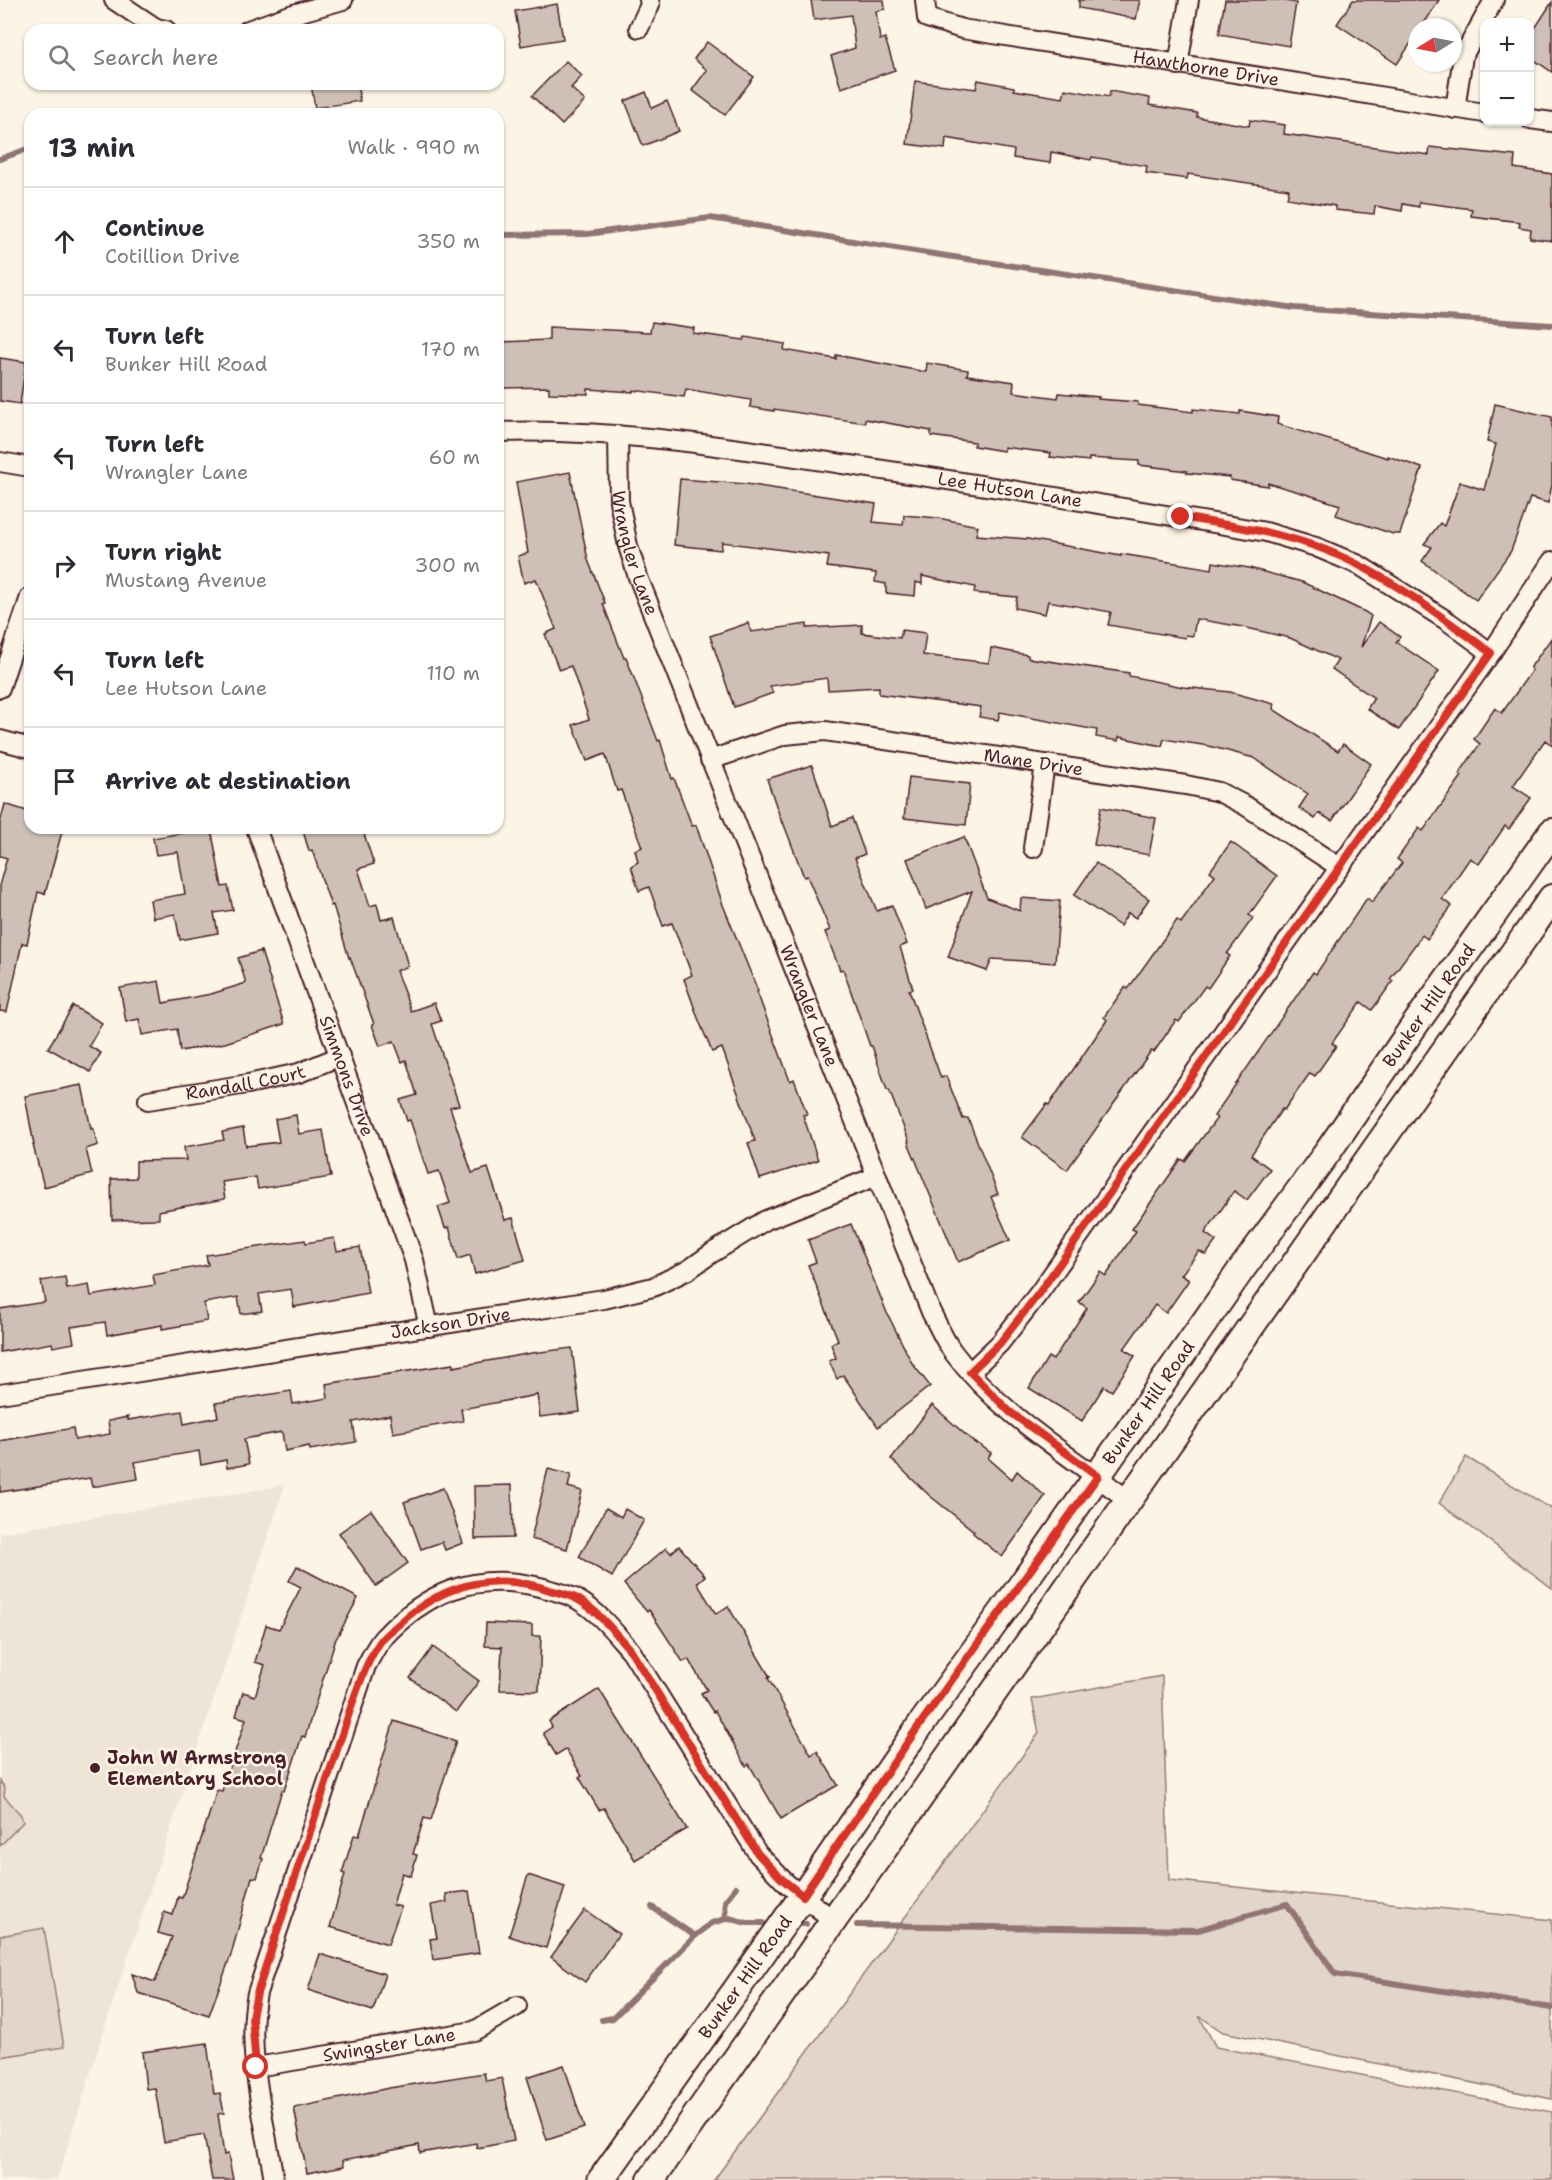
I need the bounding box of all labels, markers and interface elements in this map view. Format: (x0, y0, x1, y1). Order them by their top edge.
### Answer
north arrow (1408, 18, 1462, 72)
map controls (1480, 18, 1534, 126)
button: + (1480, 18, 1534, 72)
search box (24, 24, 504, 90)
icon: search (45, 41, 78, 74)
text: Search here (93, 43, 219, 72)
street label: Hawthorne Drive (1131, 45, 1281, 92)
button: − (1480, 72, 1534, 126)
text: 13 min (48, 130, 135, 165)
text: Walk · 990 m (347, 134, 480, 160)
text: Continue (105, 214, 205, 243)
icon: ahead (48, 225, 81, 258)
text: 350 m (416, 228, 480, 254)
text: Cotillion Drive (105, 243, 240, 269)
text: Turn left (105, 322, 204, 351)
icon: left (48, 333, 81, 366)
text: 170 m (421, 336, 480, 362)
text: Bunker Hill Road (105, 351, 267, 377)
text: Turn left (105, 430, 204, 459)
icon: left (48, 441, 81, 474)
text: 60 m (428, 444, 480, 470)
text: Wrangler Lane (105, 459, 248, 485)
street label: Lee Hutson Lane (936, 467, 1084, 513)
street label: Wrangler Lane (607, 490, 664, 619)
route end (1167, 503, 1193, 529)
text: Turn right (105, 538, 222, 567)
icon: right (48, 549, 81, 582)
text: 300 m (414, 552, 480, 578)
text: Mustang Avenue (105, 567, 267, 593)
text: Turn left (105, 646, 204, 675)
icon: left (48, 657, 81, 690)
text: 110 m (426, 660, 480, 686)
text: Lee Hutson Lane (105, 675, 267, 701)
street label: Mane Drive (982, 743, 1085, 781)
icon: arrive (48, 765, 81, 798)
text: Arrive at destination (105, 767, 351, 796)
street label: Bunker Hill Road (1377, 939, 1481, 1072)
street label: Wrangler Lane (774, 941, 844, 1070)
street label: Simmons Drive (314, 1012, 380, 1140)
street label: Randall Court (184, 1059, 309, 1106)
street label: Jackson Drive (389, 1302, 512, 1344)
street label: Bunker Hill Road (1097, 1336, 1200, 1469)
place label: John W Armstrong Elementary School (107, 1746, 287, 1791)
marker: John W Armstrong Elementary School (88, 1761, 102, 1775)
street label: Bunker Hill Road (693, 1911, 797, 2044)
street label: Swingster Lane (321, 2022, 457, 2068)
route start (242, 2053, 268, 2079)

